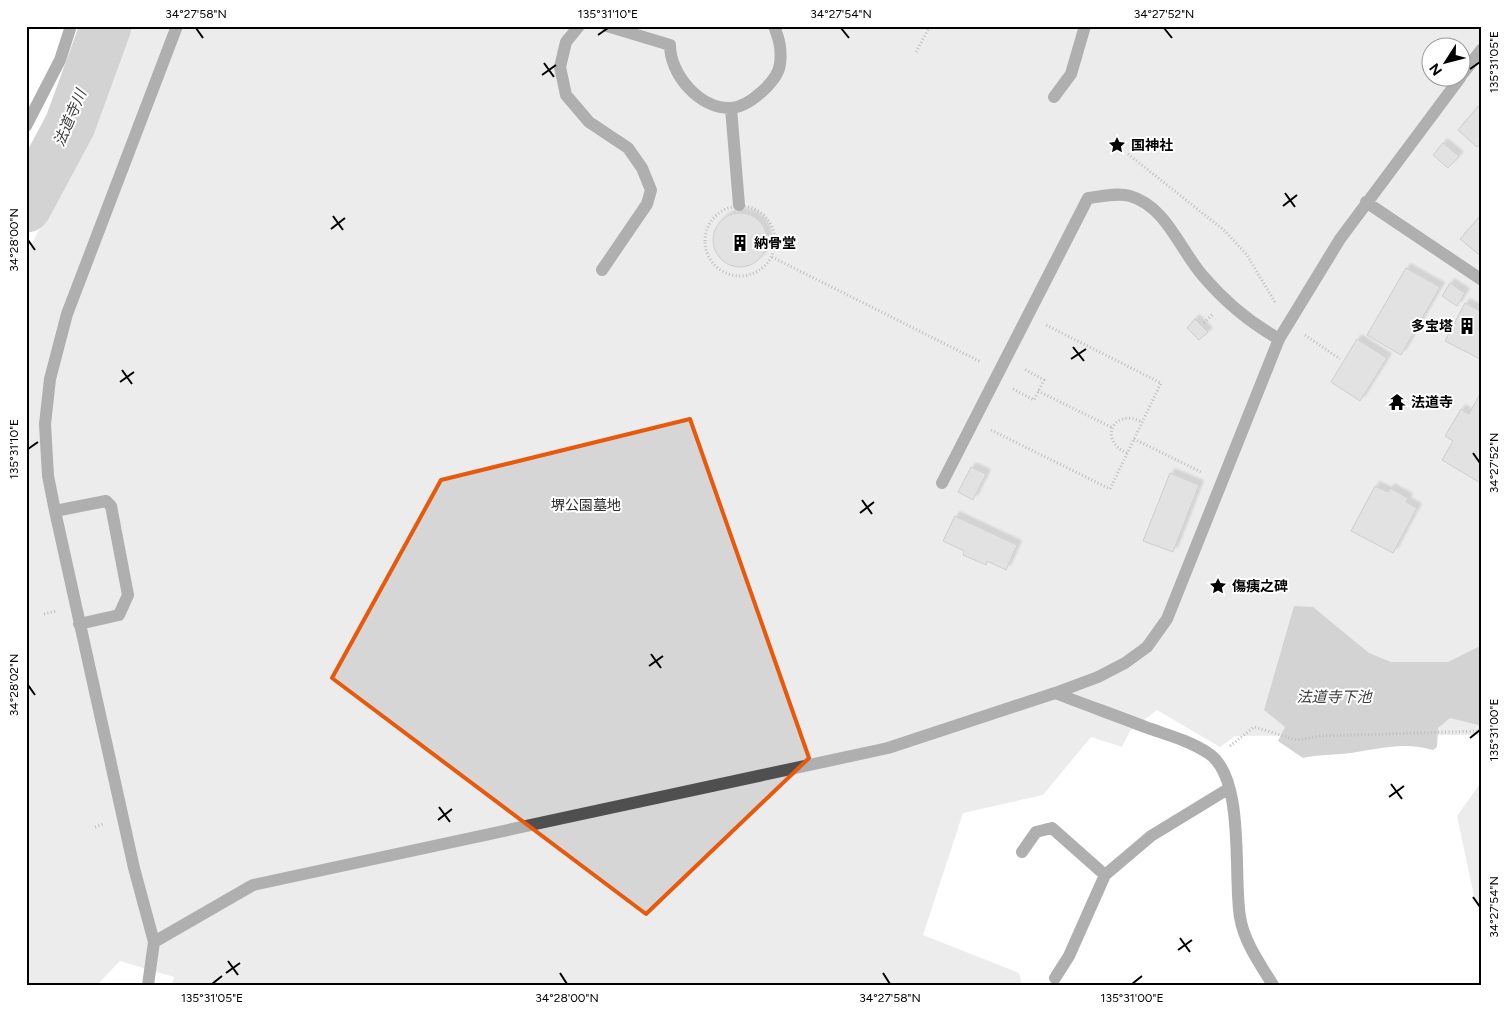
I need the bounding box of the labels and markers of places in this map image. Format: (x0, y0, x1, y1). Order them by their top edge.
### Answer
place icon: 国神社 (1107, 135, 1127, 155)
place label: 国神社 (1131, 137, 1173, 154)
building icon: 納骨堂 (730, 233, 750, 253)
place label: 納骨堂 (754, 235, 796, 252)
building icon: 多宝塔 (1457, 316, 1477, 336)
place label: 多宝塔 (1411, 318, 1453, 335)
temple icon: 法道寺 (1387, 392, 1407, 412)
place label: 法道寺 (1411, 394, 1453, 411)
place icon: 傷痍之碑 (1208, 576, 1228, 596)
place label: 傷痍之碑 (1232, 578, 1288, 595)

